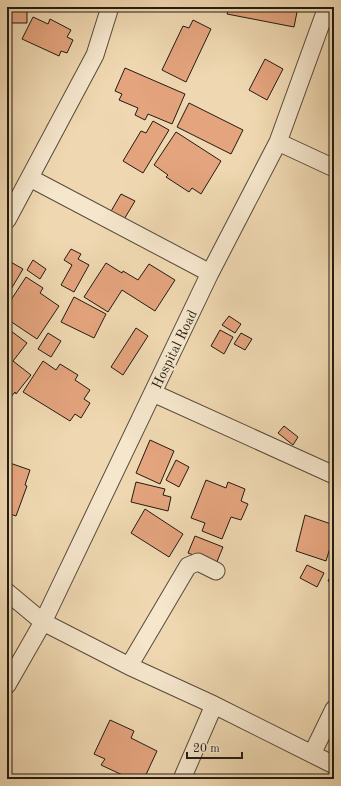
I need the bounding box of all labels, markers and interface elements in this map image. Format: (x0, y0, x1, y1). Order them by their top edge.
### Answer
street label: Hospital Road (150, 308, 200, 391)
scale bar (187, 734, 242, 760)
text: 20 m (193, 743, 220, 755)

